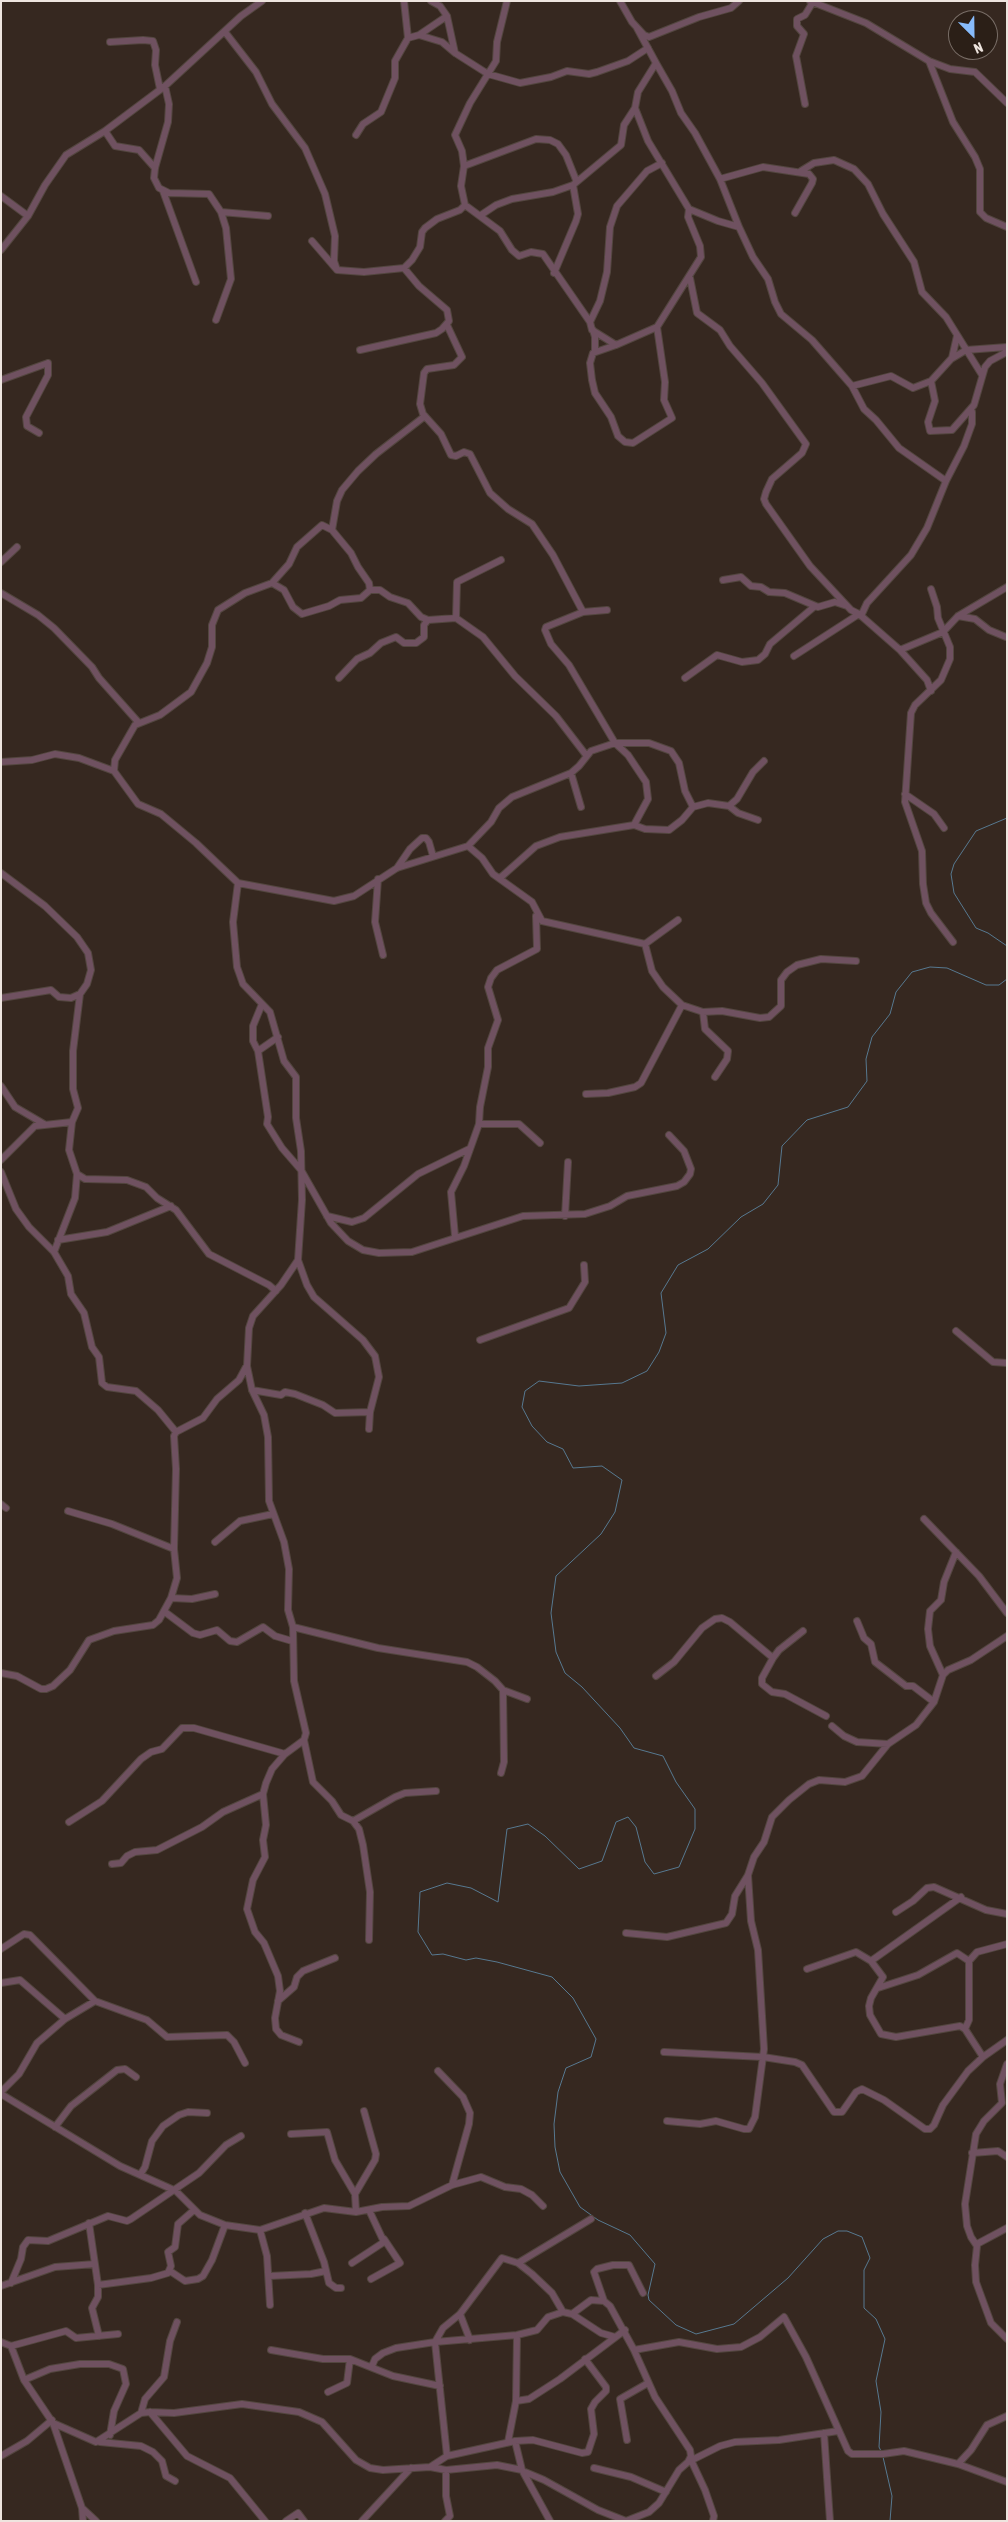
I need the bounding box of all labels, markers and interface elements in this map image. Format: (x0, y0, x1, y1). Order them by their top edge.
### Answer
north arrow (948, 10, 998, 60)
text: N (972, 39, 985, 57)

